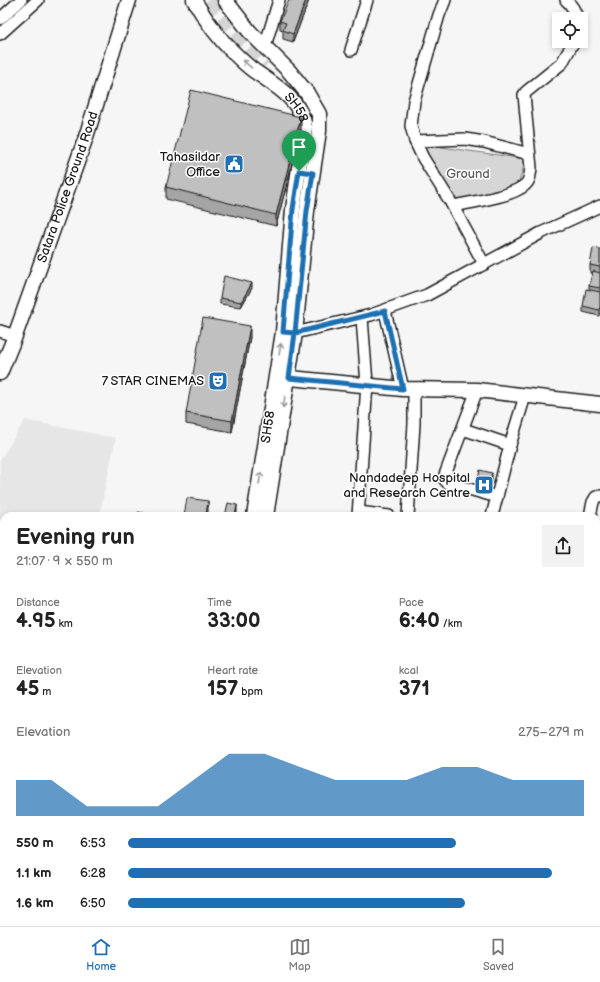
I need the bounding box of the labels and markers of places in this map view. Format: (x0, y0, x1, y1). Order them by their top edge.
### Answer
pin (282, 130, 316, 171)
place label: Tahasildar Office (160, 149, 220, 180)
public building icon: Tahasildar Office (223, 153, 245, 175)
theatre icon: 7 STAR CINEMAS (207, 370, 229, 392)
place label: 7 STAR CINEMAS (102, 373, 204, 389)
place label: Nandadeep Hospital and Research Centre (343, 470, 470, 501)
hospital icon: Nandadeep Hospital and Research Centre (473, 474, 495, 496)

